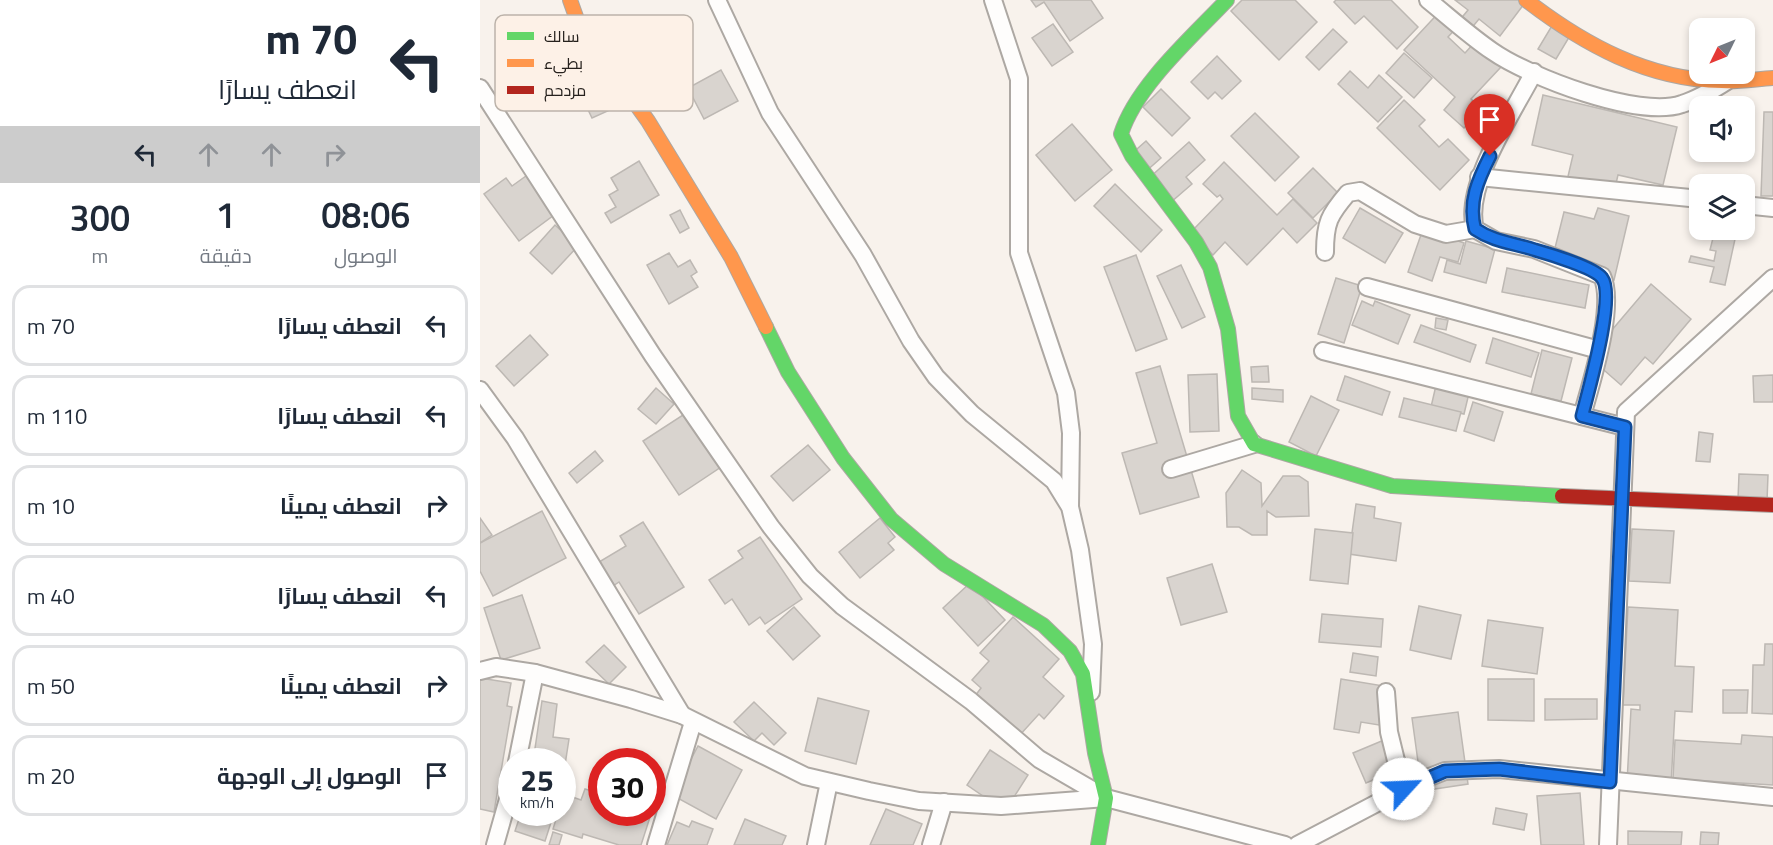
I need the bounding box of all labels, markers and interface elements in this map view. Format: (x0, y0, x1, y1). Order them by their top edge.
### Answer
text: 70 m (265, 6, 357, 70)
legend (495, 15, 693, 111)
north arrow (1689, 18, 1755, 84)
map controls (1689, 18, 1755, 240)
icon: left (378, 24, 456, 102)
text: سالك (544, 24, 579, 48)
text: بطيء (544, 51, 583, 77)
text: انعطف يسارًا (218, 68, 357, 109)
text: مزدحم (544, 78, 586, 102)
pin (1464, 94, 1515, 156)
button: sound (1689, 96, 1755, 162)
icon: arrive (1473, 103, 1506, 136)
icon: left (129, 138, 162, 171)
icon: ahead (192, 138, 225, 171)
icon: ahead (255, 138, 288, 171)
icon: right (318, 138, 351, 171)
button: layers (1689, 174, 1755, 240)
text: 1 (216, 187, 236, 242)
text: 08:06 (321, 187, 410, 242)
text: 300 (70, 190, 130, 245)
text: m (91, 240, 108, 271)
text: دقيقة (200, 240, 252, 271)
text: الوصول (334, 240, 398, 271)
text: 70 m (27, 309, 75, 343)
text: انعطف يسارًا (277, 309, 402, 343)
icon: left (420, 309, 453, 342)
text: 110 m (27, 399, 87, 433)
text: انعطف يسارًا (277, 399, 402, 433)
icon: left (420, 399, 453, 432)
text: 10 m (27, 489, 75, 523)
text: انعطف يمينًا (280, 489, 402, 523)
icon: right (420, 489, 453, 522)
text: 40 m (27, 579, 75, 613)
text: انعطف يسارًا (277, 579, 402, 613)
icon: left (420, 579, 453, 612)
text: 50 m (27, 669, 75, 703)
text: انعطف يمينًا (280, 669, 402, 703)
icon: right (420, 669, 453, 702)
speed limit sign: 30 (588, 748, 666, 826)
text: 25 (520, 757, 554, 803)
position arrow (1371, 757, 1435, 821)
text: 20 m (27, 759, 75, 793)
text: الوصول إلى الوجهة (217, 759, 402, 793)
icon: arrive (420, 759, 453, 792)
text: km/h (520, 791, 554, 814)

